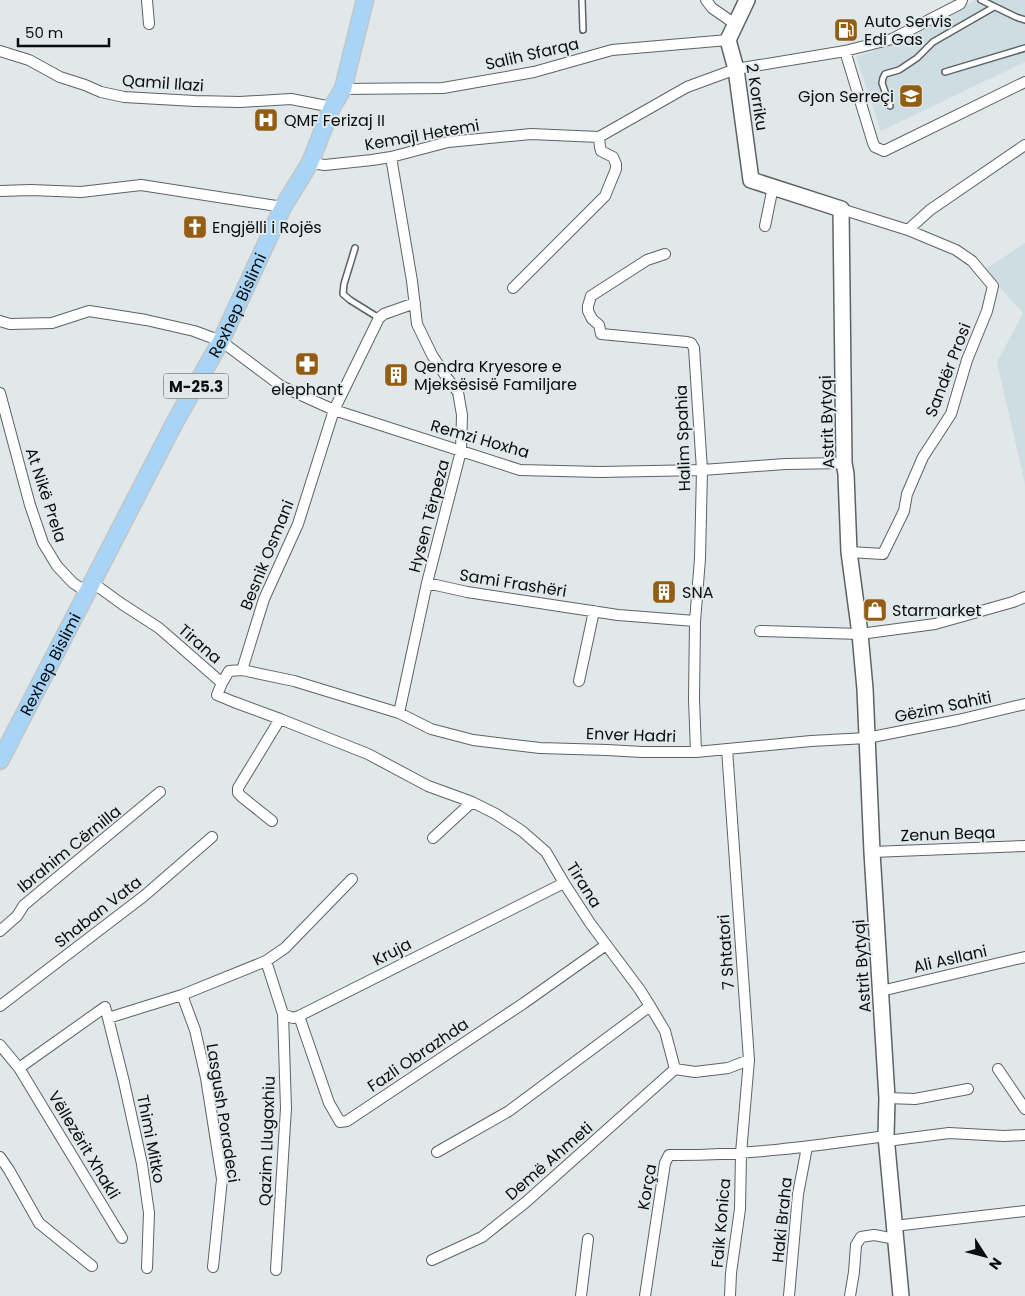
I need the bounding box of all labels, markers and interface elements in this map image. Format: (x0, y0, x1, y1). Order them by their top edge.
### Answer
place label: Auto Servis Edi Gas (864, 10, 952, 51)
scale bar (18, 15, 109, 47)
fuel station icon: Auto Servis Edi Gas (833, 17, 859, 43)
text: 50 m (25, 22, 63, 43)
street label: Salih Sfarqa (483, 32, 581, 76)
street label: 2 Korriku (740, 62, 774, 132)
street label: Qamil Ilazi (121, 69, 205, 97)
school or university icon: Gjon Serreçi (898, 83, 924, 109)
place label: Gjon Serreçi (798, 85, 894, 108)
hospital icon: QMF Ferizaj II (253, 107, 279, 133)
place label: QMF Ferizaj II (284, 109, 385, 132)
street label: Kemajl Hetemi (363, 114, 481, 156)
church icon: Engjëlli i Rojës (182, 214, 208, 240)
place label: Engjëlli i Rojës (212, 216, 322, 239)
street label: Rexhep Bislimi (203, 249, 272, 362)
street label: Sandër Prosi (919, 320, 977, 420)
pharmacy icon: elephant (294, 351, 320, 377)
place label: Qendra Kryesore e Mjeksësisë Familjare (414, 355, 577, 396)
building icon: Qendra Kryesore e Mjeksësisë Familjare (383, 362, 409, 388)
road number: M-25.3 (164, 374, 228, 398)
street label: Astrit Bytyqi (814, 375, 840, 469)
place label: elephant (271, 378, 343, 401)
street label: Halim Spahia (670, 384, 696, 492)
street label: Remzi Hoxha (428, 414, 532, 464)
street label: At Nikë Prela (20, 445, 72, 545)
street label: Hysen Tërpeza (403, 457, 455, 575)
street label: Besnik Osmani (234, 496, 300, 614)
street label: Sami Frashëri (458, 563, 568, 603)
building icon: SNA (651, 579, 677, 605)
place label: SNA (682, 581, 714, 604)
shop icon: Starmarket (862, 597, 888, 623)
place label: Starmarket (892, 599, 981, 622)
street label: Rexhep Bislimi (14, 609, 86, 720)
street label: Tirana (173, 619, 227, 669)
street label: Gëzim Sahiti (892, 686, 994, 728)
street label: Enver Hadri (586, 722, 676, 748)
street label: Ibrahim Cërnilla (12, 800, 126, 898)
street label: Zenun Beqa (900, 821, 996, 847)
street label: Tirana (561, 858, 607, 912)
street label: Shaban Vata (50, 871, 146, 953)
street label: 7 Shtatori (712, 914, 740, 990)
street label: Astrit Bytyqi (847, 919, 877, 1013)
street label: Kruja (369, 933, 415, 971)
street label: Ali Asllani (911, 939, 989, 979)
street label: Fazli Obrazhda (363, 1013, 473, 1097)
street label: Lasgush Poradeci (201, 1042, 245, 1184)
street label: Qazim Llugaxhiu (253, 1076, 281, 1206)
street label: Vëllezërit Xhakli (43, 1086, 125, 1204)
street label: Thimi Mitko (131, 1093, 171, 1185)
street label: Demë Ahmeti (500, 1117, 598, 1205)
street label: Korça (632, 1162, 662, 1212)
street label: Haki Braha (766, 1176, 798, 1264)
street label: Faik Konica (706, 1177, 736, 1269)
north arrow (960, 1231, 1010, 1281)
text: N (984, 1254, 1007, 1274)

